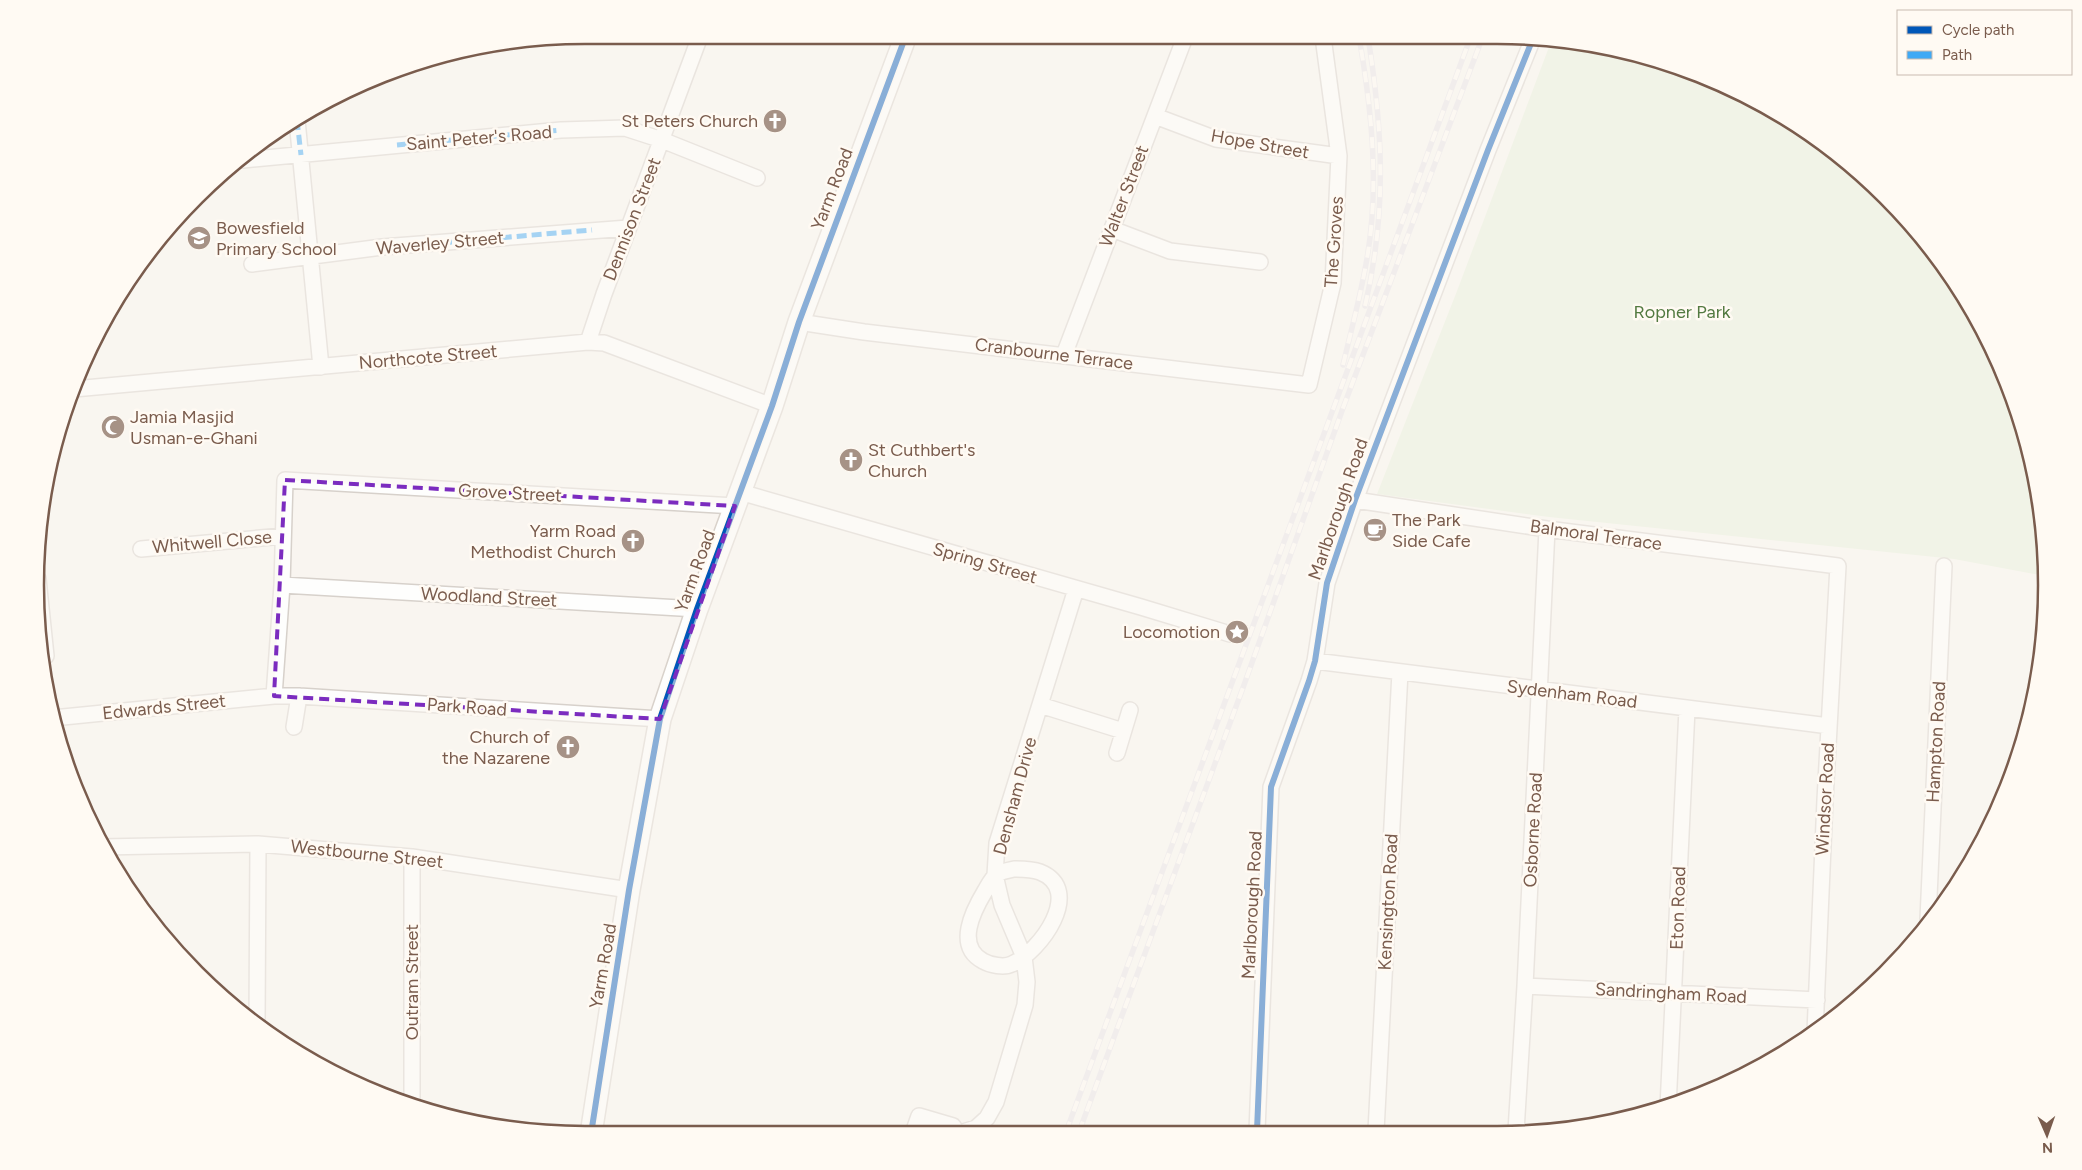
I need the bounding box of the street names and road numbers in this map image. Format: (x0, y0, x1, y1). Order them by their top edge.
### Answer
street label: Saint Peter's Road (405, 121, 553, 155)
street label: Hope Street (1209, 125, 1311, 163)
street label: Walter Street (1095, 142, 1154, 250)
street label: Yarm Road (806, 145, 858, 233)
street label: Dennison Street (598, 154, 666, 284)
street label: The Groves (1320, 196, 1348, 288)
street label: Waverley Street (375, 226, 505, 260)
street label: Cranbourne Terrace (974, 333, 1135, 375)
street label: Northcote Street (358, 340, 498, 374)
street label: Marlborough Road (1303, 435, 1373, 583)
street label: Grove Street (458, 479, 563, 507)
street label: Balmoral Terrace (1529, 515, 1664, 555)
street label: Whitwell Close (151, 526, 273, 558)
street label: Yarm Road (670, 527, 720, 615)
street label: Spring Street (930, 538, 1040, 588)
street label: Woodland Street (420, 582, 558, 612)
street label: Sydenham Road (1506, 675, 1638, 713)
street label: Hampton Road (1922, 681, 1950, 803)
street label: Edwards Street (101, 690, 227, 724)
street label: Park Road (426, 693, 508, 721)
street label: Densham Drive (989, 734, 1041, 857)
street label: Windsor Road (1811, 742, 1839, 856)
street label: Osborne Road (1519, 772, 1547, 888)
street label: Marlborough Road (1237, 830, 1267, 980)
street label: Kensington Road (1373, 833, 1403, 971)
street label: Westbourne Street (290, 835, 445, 873)
street label: Eton Road (1666, 866, 1690, 950)
street label: Yarm Road (585, 922, 621, 1010)
street label: Outram Street (401, 924, 423, 1040)
street label: Sandringham Road (1594, 978, 1748, 1008)

